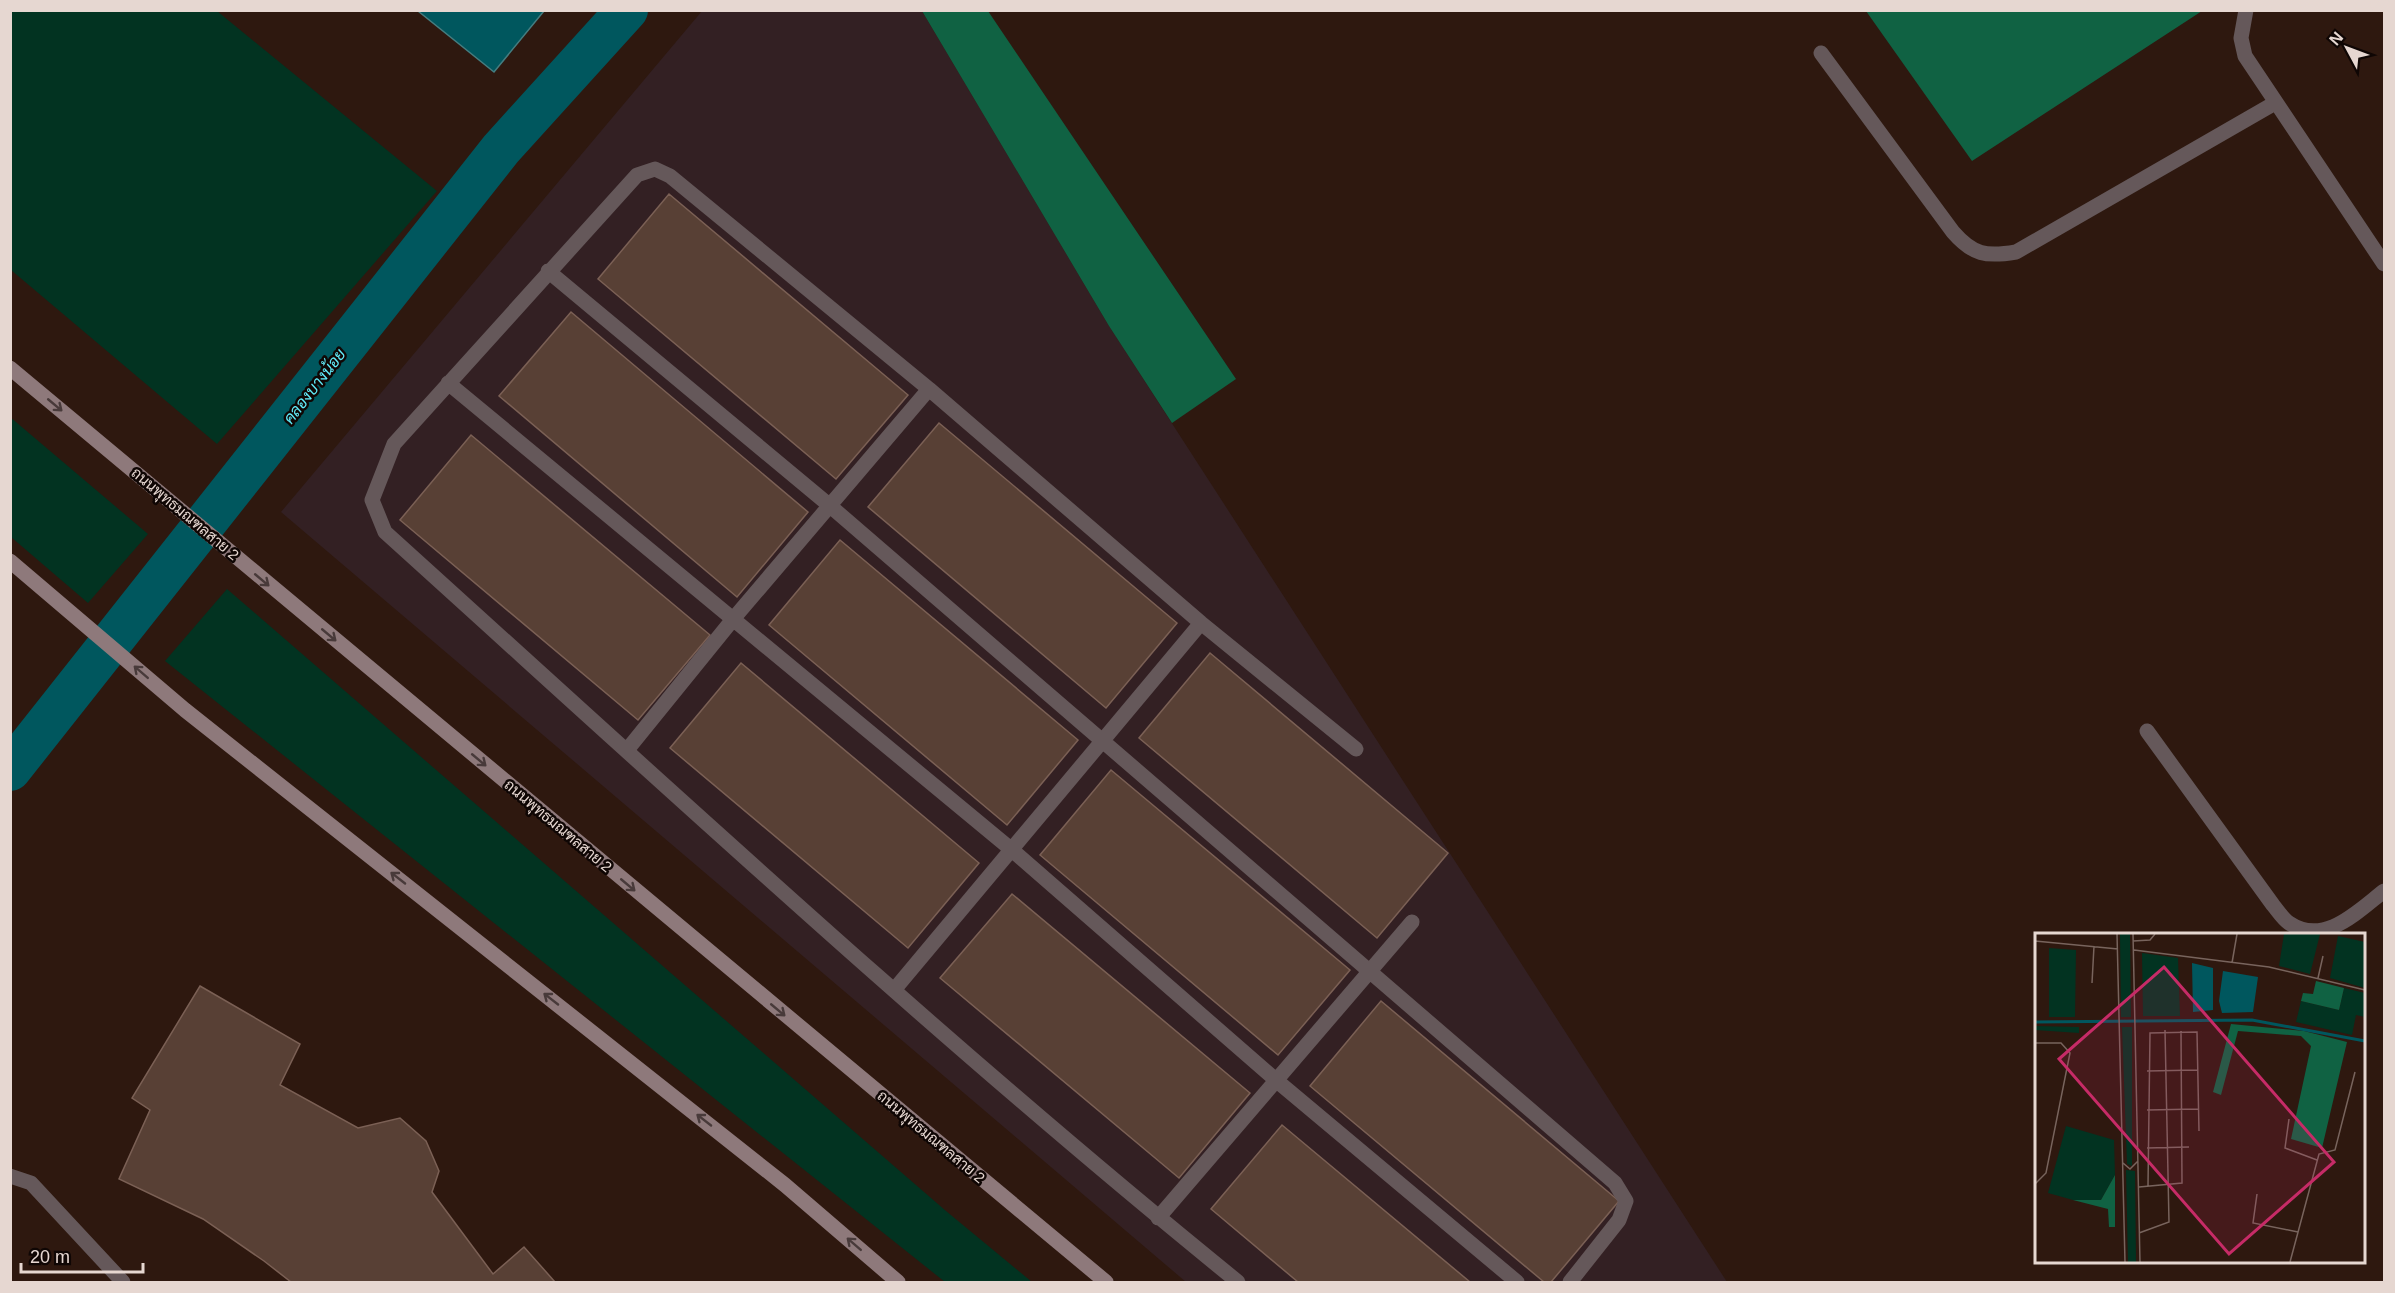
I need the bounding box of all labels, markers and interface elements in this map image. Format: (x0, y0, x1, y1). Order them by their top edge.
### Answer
north arrow (2317, 18, 2377, 78)
text: N (2326, 29, 2346, 48)
water label: คลองบางน้อย (278, 344, 349, 427)
one-way arrow (47, 398, 63, 411)
street label: ถนนพุทธมณฑลสาย 2 (126, 464, 242, 566)
one-way arrow (254, 573, 270, 586)
one-way arrow (321, 629, 337, 642)
one-way arrow (134, 665, 149, 679)
one-way arrow (471, 753, 486, 767)
street label: ถนนพุทธมณฑลสาย 2 (499, 776, 615, 878)
one-way arrow (390, 872, 406, 885)
one-way arrow (620, 878, 636, 891)
inset map (2035, 933, 2365, 1263)
one-way arrow (543, 993, 559, 1006)
one-way arrow (770, 1003, 786, 1016)
street label: ถนนพุทธมณฑลสาย 2 (872, 1087, 988, 1189)
one-way arrow (696, 1114, 712, 1127)
scale bar (21, 1236, 142, 1274)
one-way arrow (847, 1237, 862, 1251)
text: 20 m (30, 1247, 70, 1267)

